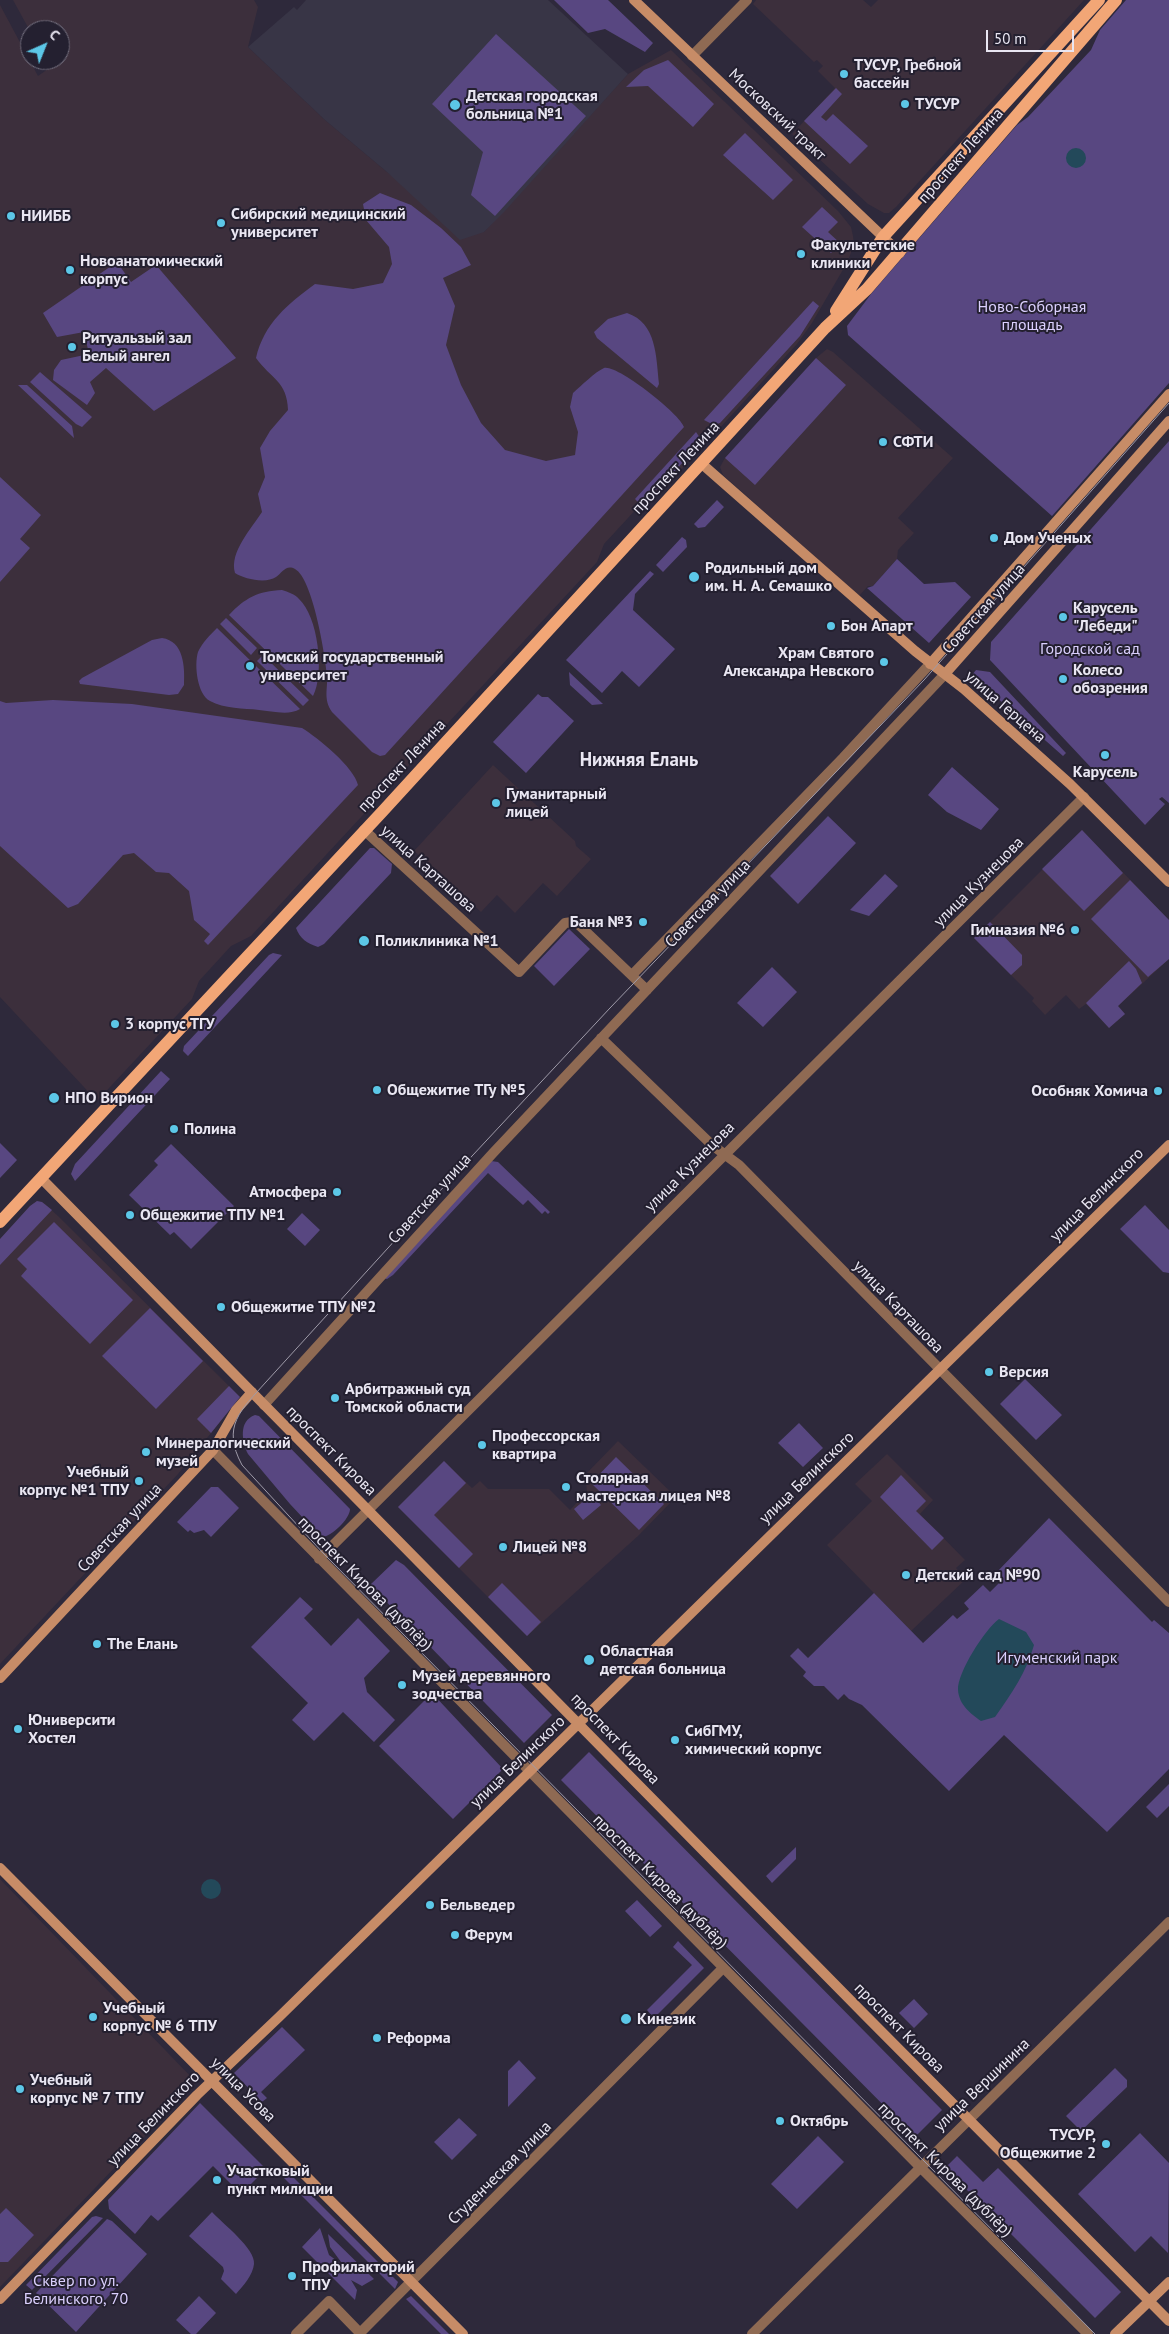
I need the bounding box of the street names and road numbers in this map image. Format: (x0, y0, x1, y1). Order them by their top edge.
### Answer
street label: Московский тракт (724, 65, 830, 165)
street label: проспект Ленина (914, 104, 1008, 208)
street label: проспект Ленина (628, 418, 724, 518)
street label: Советская улица (938, 560, 1030, 658)
street label: улица Герцена (961, 667, 1049, 747)
street label: проспект Ленина (354, 716, 450, 816)
street label: улица Карташова (376, 821, 480, 917)
street label: улица Кузнецова (930, 833, 1028, 931)
street label: Советская улица (661, 856, 755, 952)
street label: улица Кузнецова (641, 1118, 739, 1216)
street label: улица Белинского (1046, 1144, 1148, 1246)
street label: Советская улица (384, 1150, 476, 1248)
street label: улица Карташова (849, 1257, 947, 1357)
street label: проспект Кирова (282, 1402, 380, 1500)
street label: улица Белинского (756, 1428, 858, 1528)
street label: Советская улица (74, 1479, 166, 1577)
street label: проспект Кирова (дублёр) (294, 1513, 436, 1655)
street label: проспект Кирова (567, 1689, 663, 1789)
street label: улица Белинского (467, 1712, 569, 1812)
street label: проспект Кирова (дублёр) (589, 1811, 731, 1953)
street label: проспект Кирова (850, 1979, 948, 2077)
street label: улица Вершинина (930, 2034, 1034, 2136)
street label: улица Усова (206, 2053, 280, 2127)
street label: улица Белинского (104, 2068, 204, 2170)
street label: проспект Кирова (дублёр) (874, 2099, 1016, 2241)
street label: Студенческая улица (444, 2117, 556, 2229)

